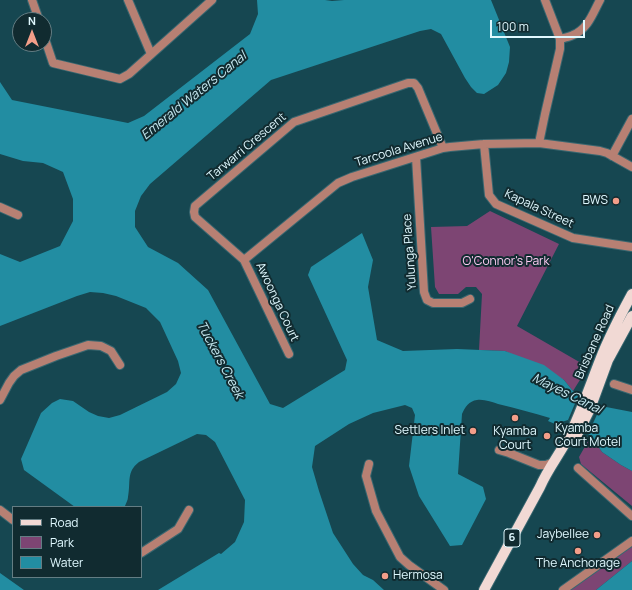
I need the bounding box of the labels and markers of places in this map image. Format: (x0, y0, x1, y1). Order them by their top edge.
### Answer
place label: BWS (583, 194, 608, 208)
marker: BWS (611, 196, 621, 206)
marker: Kyamba Court (510, 413, 520, 423)
place label: Kyamba Court Motel (555, 422, 621, 450)
place label: Settlers Inlet (395, 424, 465, 438)
place label: Kyamba Court (493, 425, 537, 453)
marker: Settlers Inlet (468, 426, 478, 436)
marker: Kyamba Court Motel (542, 431, 552, 441)
place label: Jaybellee (537, 528, 589, 542)
marker: Jaybellee (592, 530, 602, 540)
marker: The Anchorage (573, 546, 583, 556)
place label: The Anchorage (536, 557, 620, 571)
place label: Hermosa (393, 569, 443, 583)
marker: Hermosa (380, 571, 390, 581)

